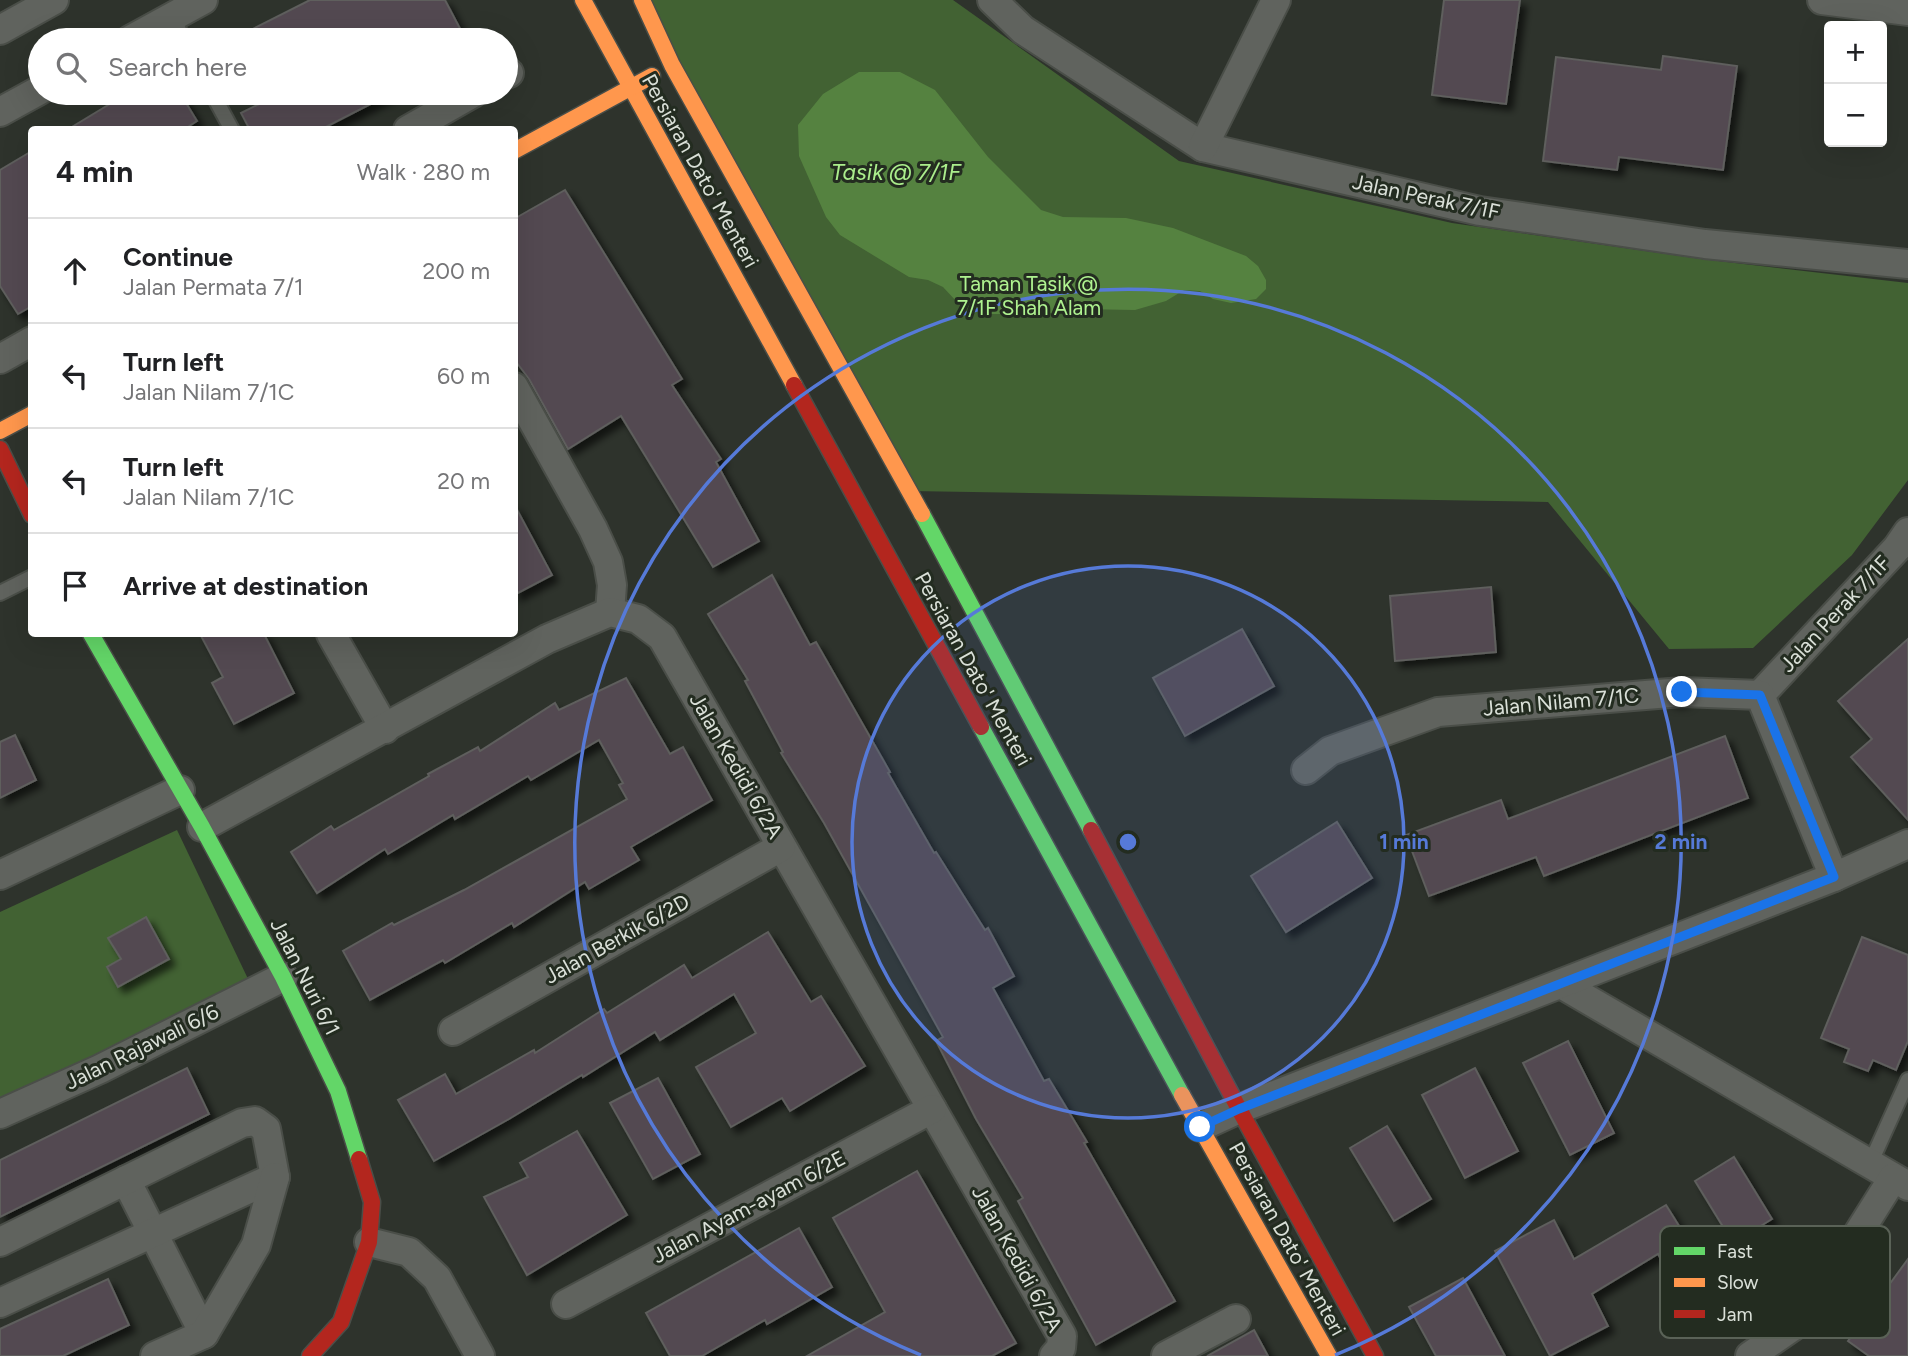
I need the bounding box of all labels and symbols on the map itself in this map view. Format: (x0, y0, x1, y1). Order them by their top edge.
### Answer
street label: Persiaran Dato' Menteri (637, 70, 764, 272)
water label: Tasik @ 7/1F (831, 158, 962, 186)
street label: Jalan Perak 7/1F (1350, 169, 1502, 224)
park label: Taman Tasik @ 7/1F Shah Alam (957, 271, 1101, 320)
street label: Jalan Perak 7/1F (1774, 550, 1895, 677)
street label: Persiaran Dato' Menteri (910, 568, 1037, 770)
route end (1666, 676, 1697, 707)
street label: Jalan Nilam 7/1C (1482, 682, 1640, 721)
street label: Jalan Kedidi 6/2A (685, 689, 788, 843)
text: 1 min (1379, 829, 1429, 854)
text: 2 min (1655, 829, 1707, 854)
centre of rings (1116, 830, 1140, 854)
street label: Jalan Berkik 6/2D (540, 888, 694, 989)
street label: Jalan Nuri 6/1 (265, 914, 346, 1039)
street label: Jalan Rajawali 6/6 (61, 999, 223, 1094)
route start (1184, 1111, 1215, 1142)
street label: Persiaran Dato' Menteri (1224, 1138, 1351, 1340)
street label: Jalan Ayam-ayam 6/2E (648, 1145, 850, 1268)
street label: Jalan Kedidi 6/2A (967, 1181, 1068, 1336)
legend (1660, 1226, 1890, 1338)
text: Fast (1717, 1240, 1753, 1263)
text: Slow (1717, 1271, 1759, 1294)
text: Jam (1717, 1303, 1753, 1326)

